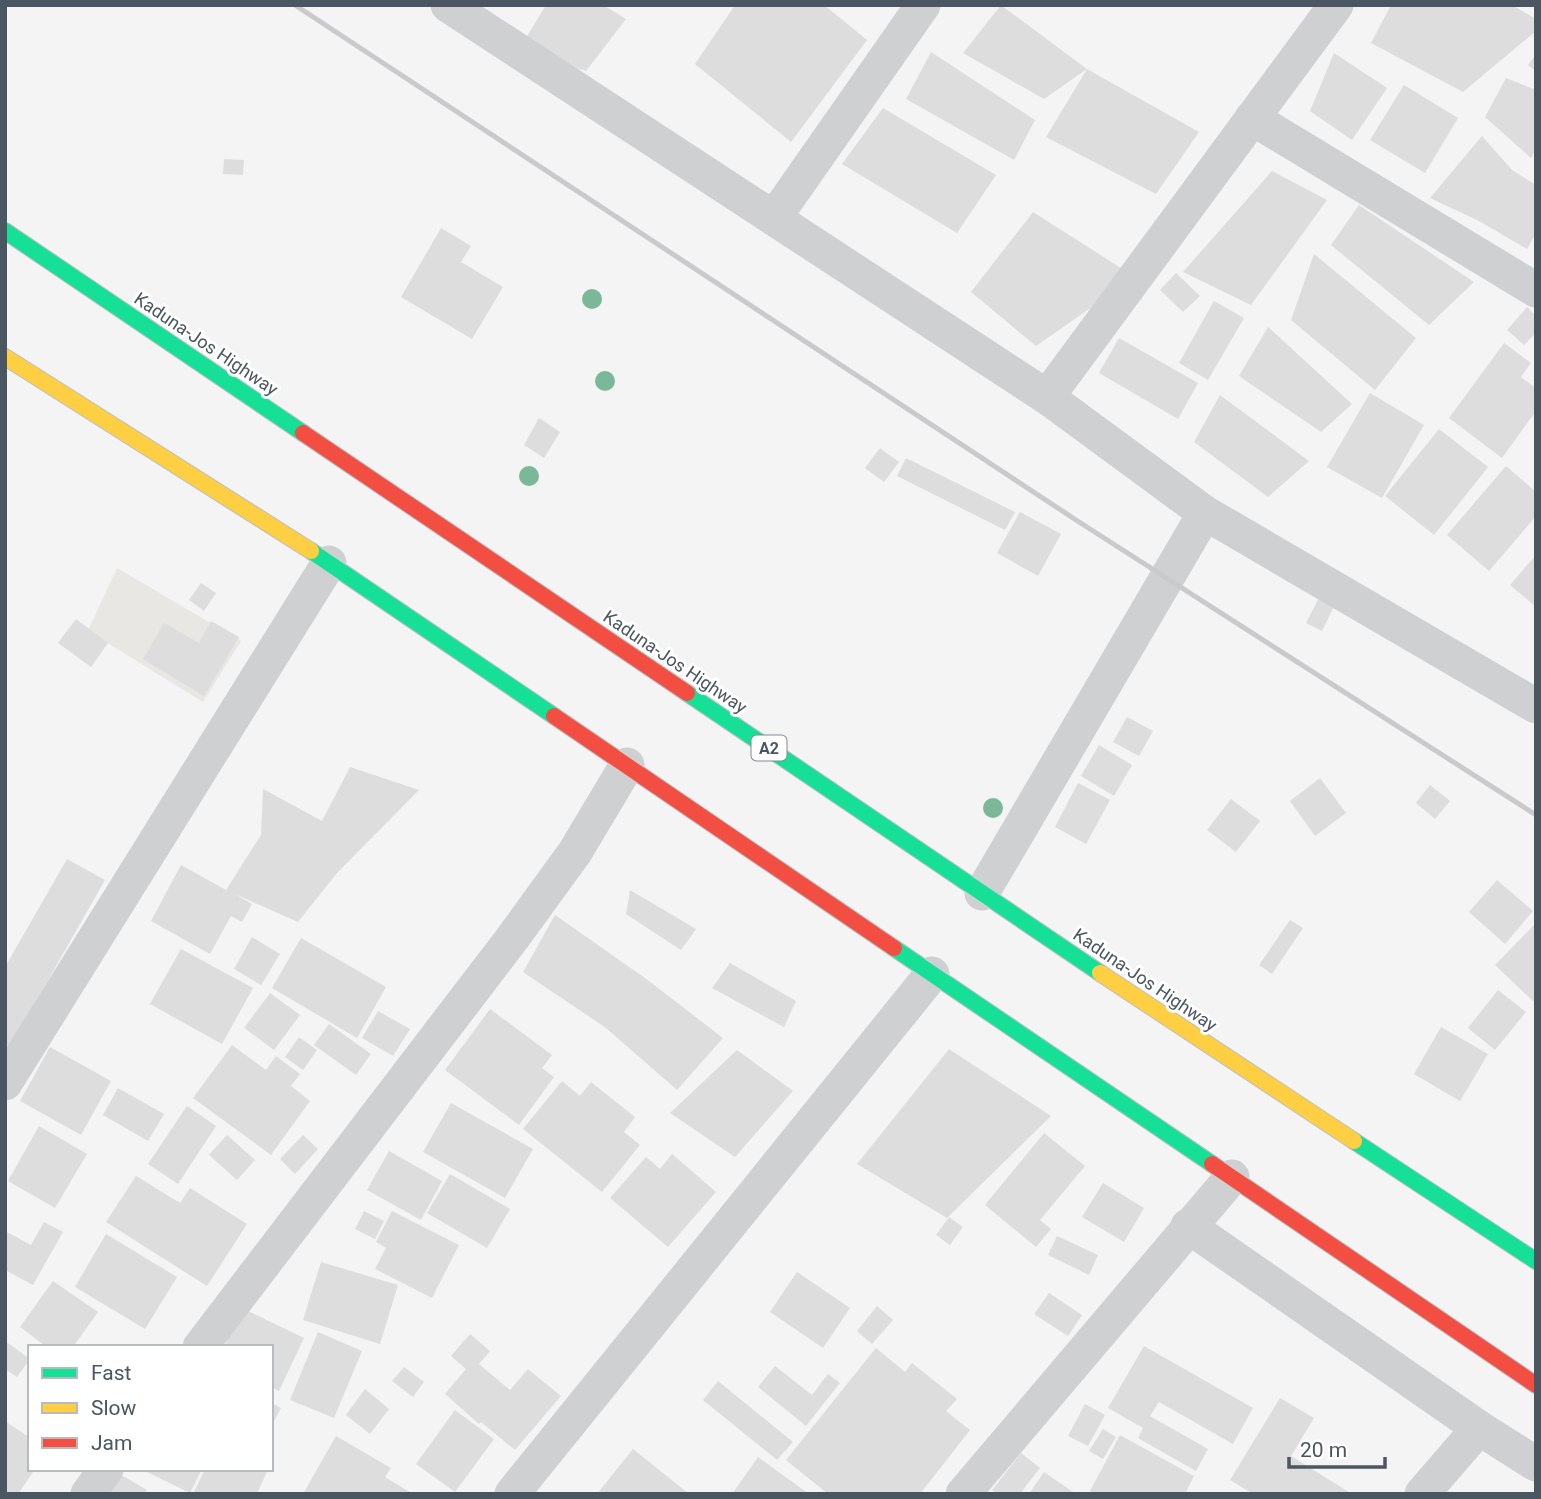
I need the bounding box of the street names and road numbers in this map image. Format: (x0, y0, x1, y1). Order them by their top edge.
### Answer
street label: Kaduna-Jos Highway (130, 288, 283, 400)
street label: Kaduna-Jos Highway (599, 606, 752, 718)
road number: A2 (752, 736, 786, 761)
street label: Kaduna-Jos Highway (1069, 924, 1222, 1036)

